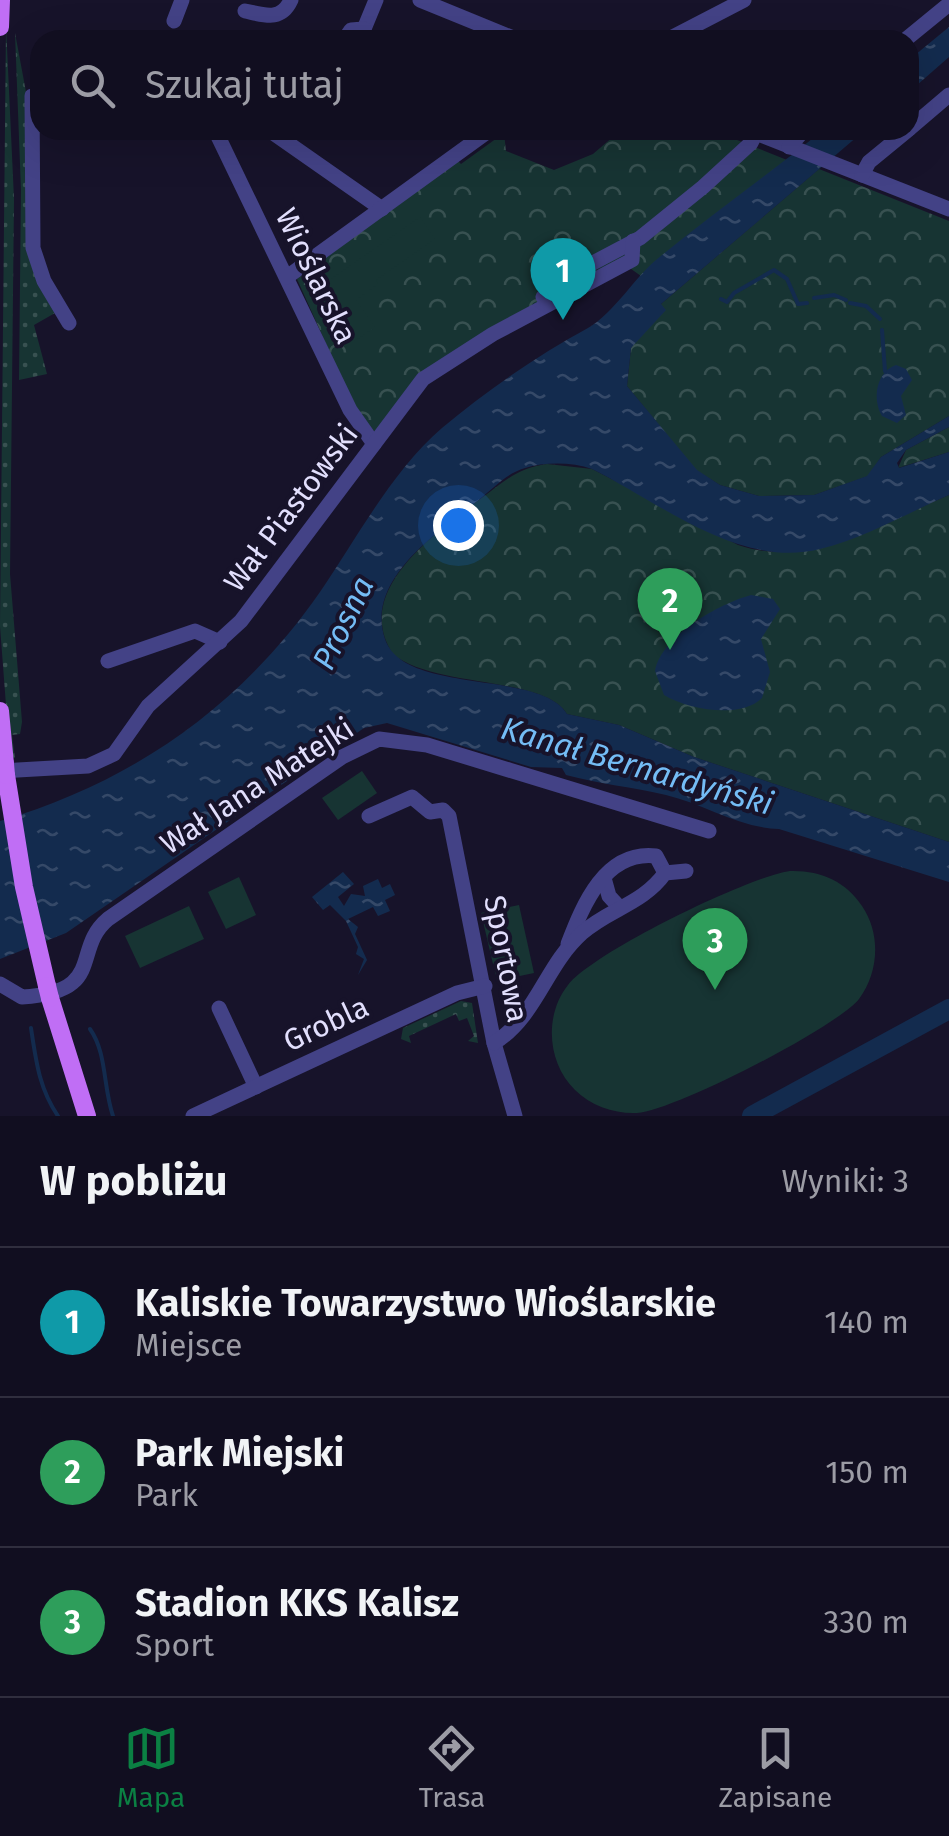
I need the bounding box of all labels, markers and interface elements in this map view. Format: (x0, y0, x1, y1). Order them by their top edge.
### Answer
search box (30, 30, 919, 140)
icon: search (65, 58, 120, 113)
text: Szukaj tutaj (145, 62, 344, 108)
street label: Wioślarska (268, 202, 364, 350)
pin: 1 (530, 238, 596, 320)
street label: Wał Piastowski (216, 417, 366, 599)
your location (433, 500, 484, 551)
pin: 2 (638, 568, 702, 650)
water label: Prosna (304, 570, 382, 676)
water label: Kanał Bernardyński (497, 709, 777, 823)
street label: Wał Jana Matejki (154, 710, 360, 862)
street label: Sportowa (476, 892, 536, 1026)
pin: 3 (682, 908, 748, 990)
street label: Grobla (278, 989, 374, 1059)
text: W pobliżu (40, 1156, 227, 1206)
text: Wyniki: 3 (782, 1162, 909, 1200)
text: Kaliskie Towarzystwo Wioślarskie (135, 1280, 716, 1326)
text: 1 (65, 1303, 80, 1341)
text: 140 m (824, 1303, 909, 1341)
text: Miejsce (135, 1326, 242, 1364)
text: Park Miejski (135, 1430, 344, 1476)
text: 2 (64, 1453, 81, 1491)
text: 150 m (825, 1453, 909, 1491)
text: Park (135, 1476, 198, 1514)
text: Stadion KKS Kalisz (135, 1580, 459, 1626)
text: 3 (64, 1603, 81, 1641)
text: 330 m (823, 1603, 909, 1641)
text: Sport (135, 1626, 214, 1664)
tab: Mapa (117, 1721, 185, 1814)
tab: Trasa (419, 1721, 485, 1814)
tab: Zapisane (719, 1721, 832, 1814)

